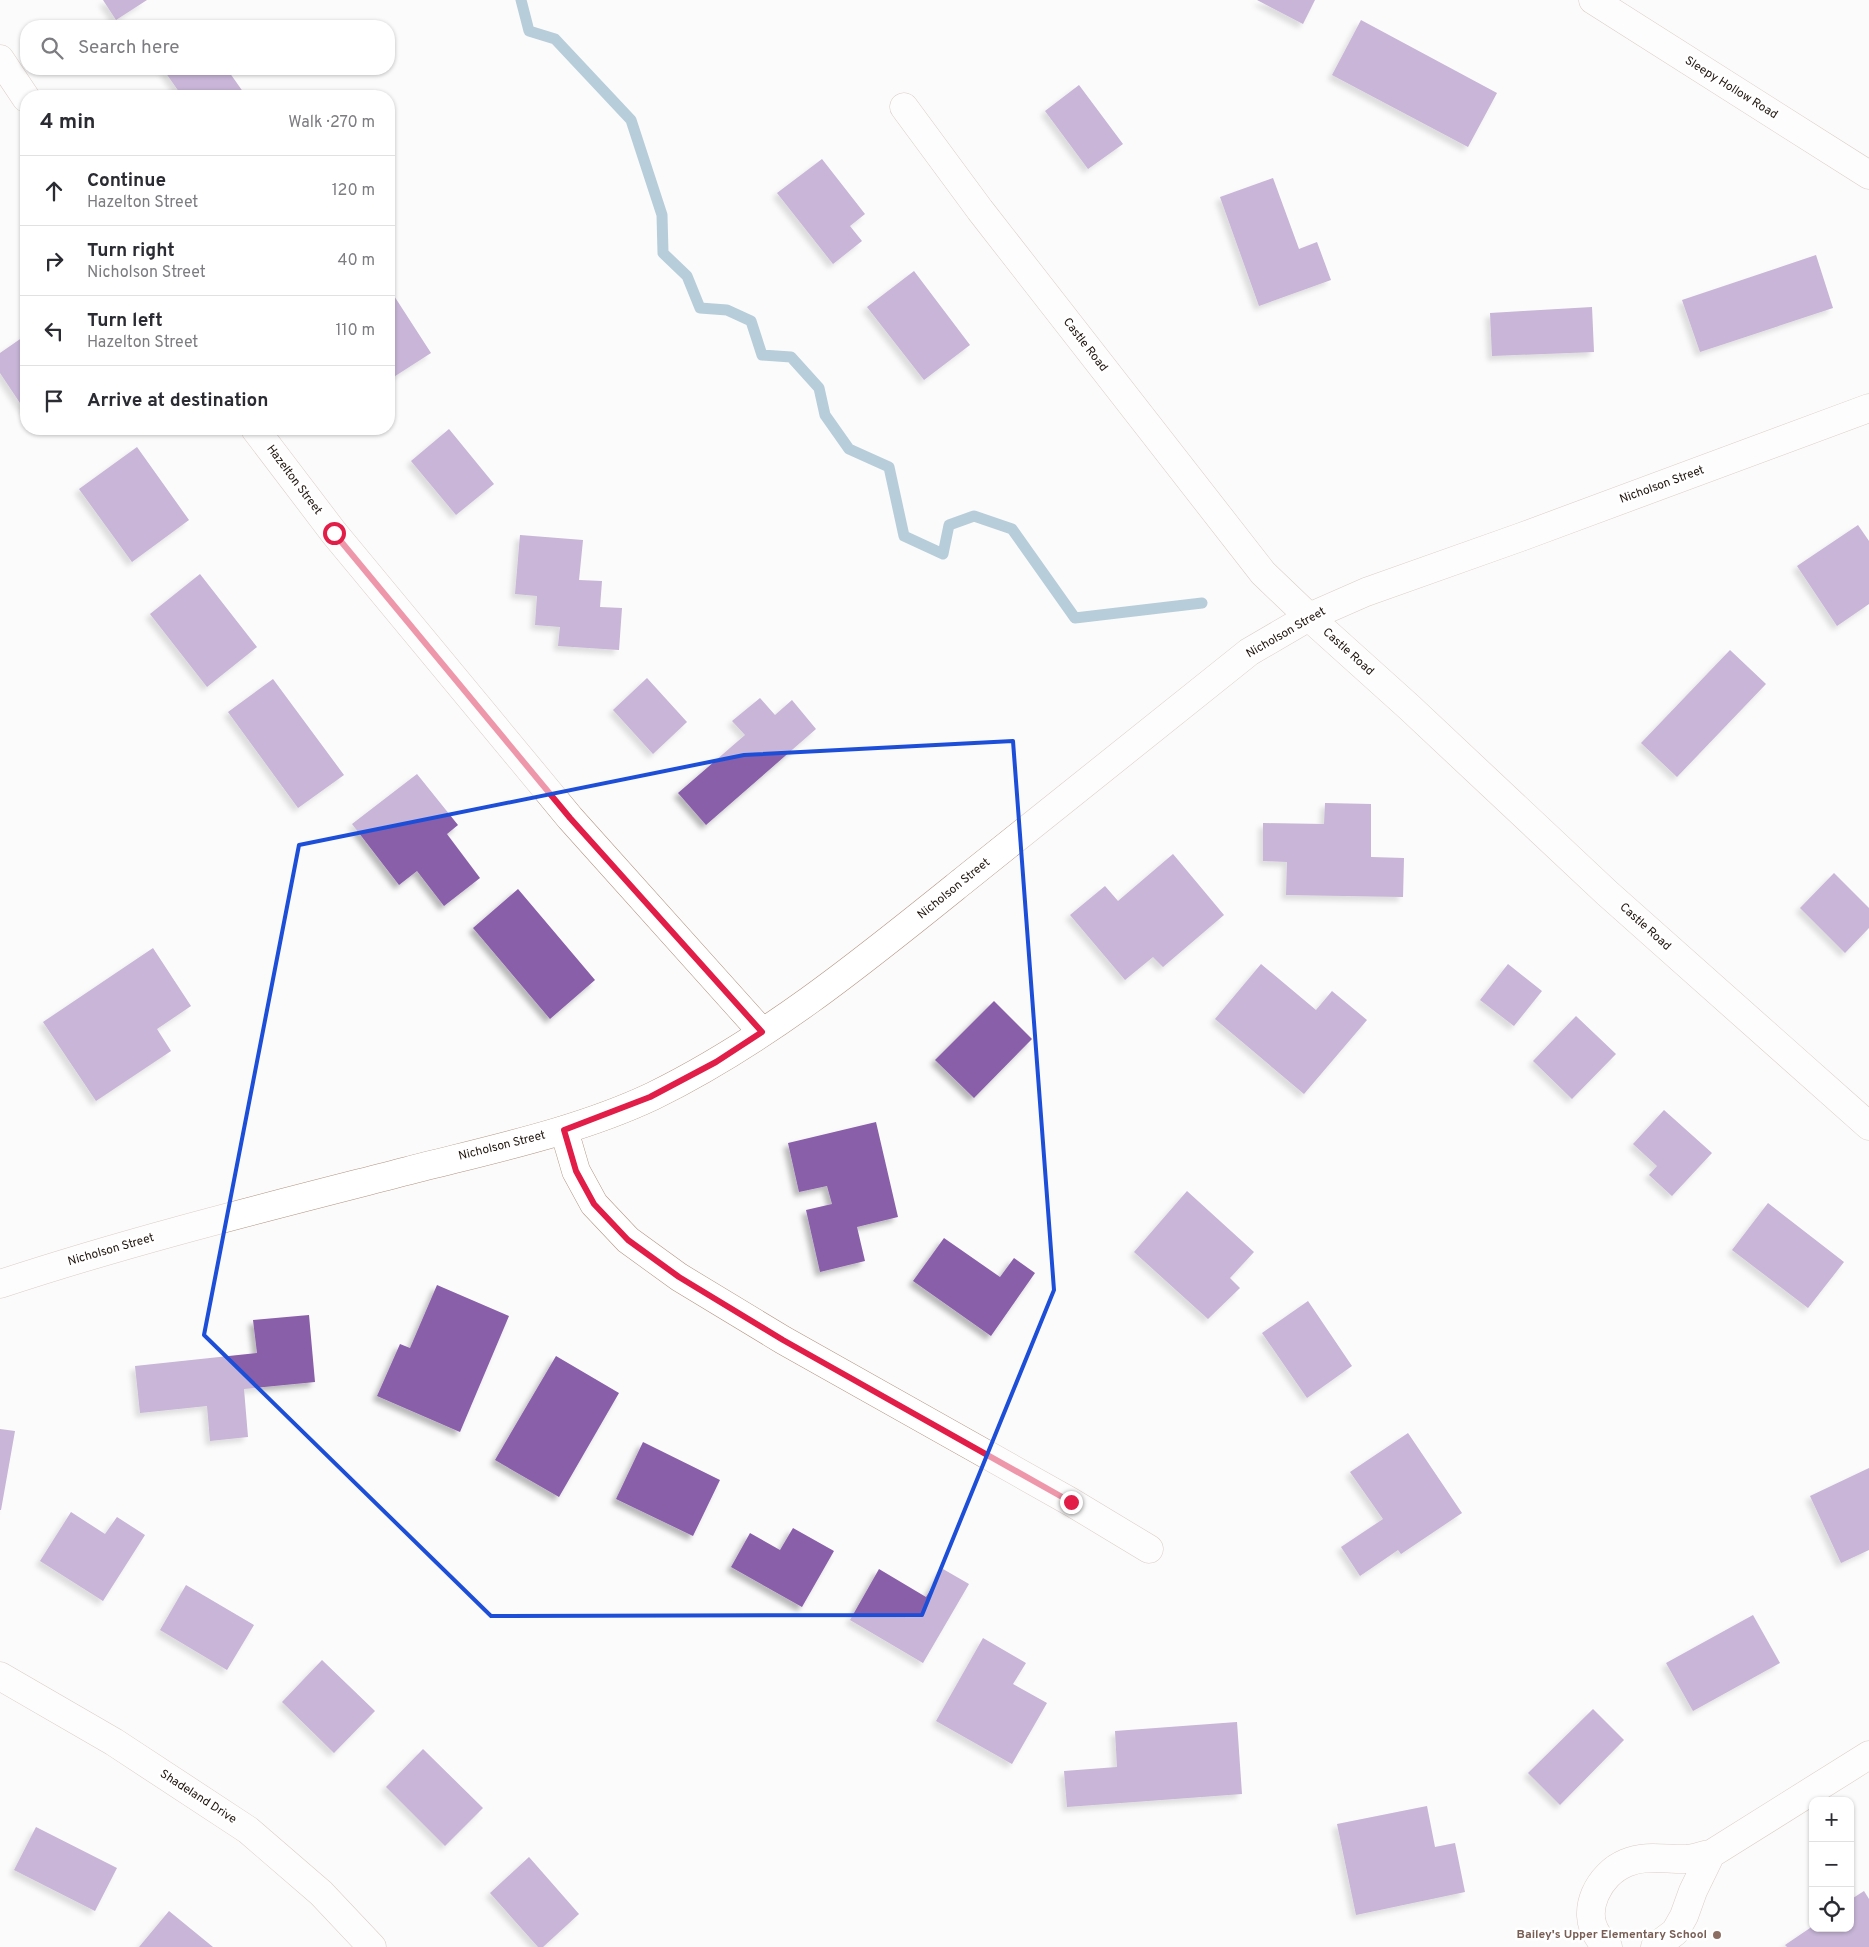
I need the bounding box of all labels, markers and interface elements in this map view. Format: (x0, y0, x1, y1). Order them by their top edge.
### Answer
search box (20, 20, 395, 75)
icon: search (38, 34, 66, 62)
text: Search here (78, 36, 180, 60)
street label: Sleepy Hollow Road (1682, 53, 1780, 123)
text: 4 min (40, 109, 96, 136)
text: Walk · 270 m (288, 113, 375, 133)
text: Continue (87, 169, 166, 193)
icon: ahead (40, 177, 68, 205)
text: 120 m (332, 181, 375, 201)
text: Hazelton Street (87, 193, 198, 213)
text: Turn right (87, 239, 175, 263)
icon: right (40, 247, 68, 275)
text: 40 m (337, 251, 375, 271)
text: Nicholson Street (87, 263, 206, 283)
text: Turn left (87, 309, 163, 333)
street label: Castle Road (1059, 315, 1111, 375)
icon: left (40, 317, 68, 345)
text: 110 m (335, 321, 375, 341)
text: Hazelton Street (87, 333, 198, 353)
icon: arrive (40, 387, 68, 415)
text: Arrive at destination (87, 389, 268, 413)
street label: Hazelton Street (262, 442, 326, 518)
street label: Nicholson Street (1617, 462, 1707, 508)
route start (323, 522, 346, 545)
street label: Nicholson Street (1243, 604, 1329, 662)
street label: Castle Road (1319, 625, 1377, 679)
street label: Nicholson Street (914, 855, 994, 923)
street label: Castle Road (1616, 900, 1674, 954)
street label: Nicholson Street (457, 1127, 547, 1165)
street label: Nicholson Street (66, 1230, 156, 1270)
route end (1060, 1491, 1083, 1514)
street label: Shadeland Drive (157, 1766, 239, 1828)
map controls (1809, 1797, 1854, 1932)
button: + (1809, 1797, 1854, 1842)
button: − (1809, 1842, 1854, 1887)
button: locate (1809, 1887, 1854, 1932)
place label: Bailey's Upper Elementary School (1517, 1927, 1707, 1943)
marker: Bailey's Upper Elementary School (1711, 1929, 1723, 1941)

